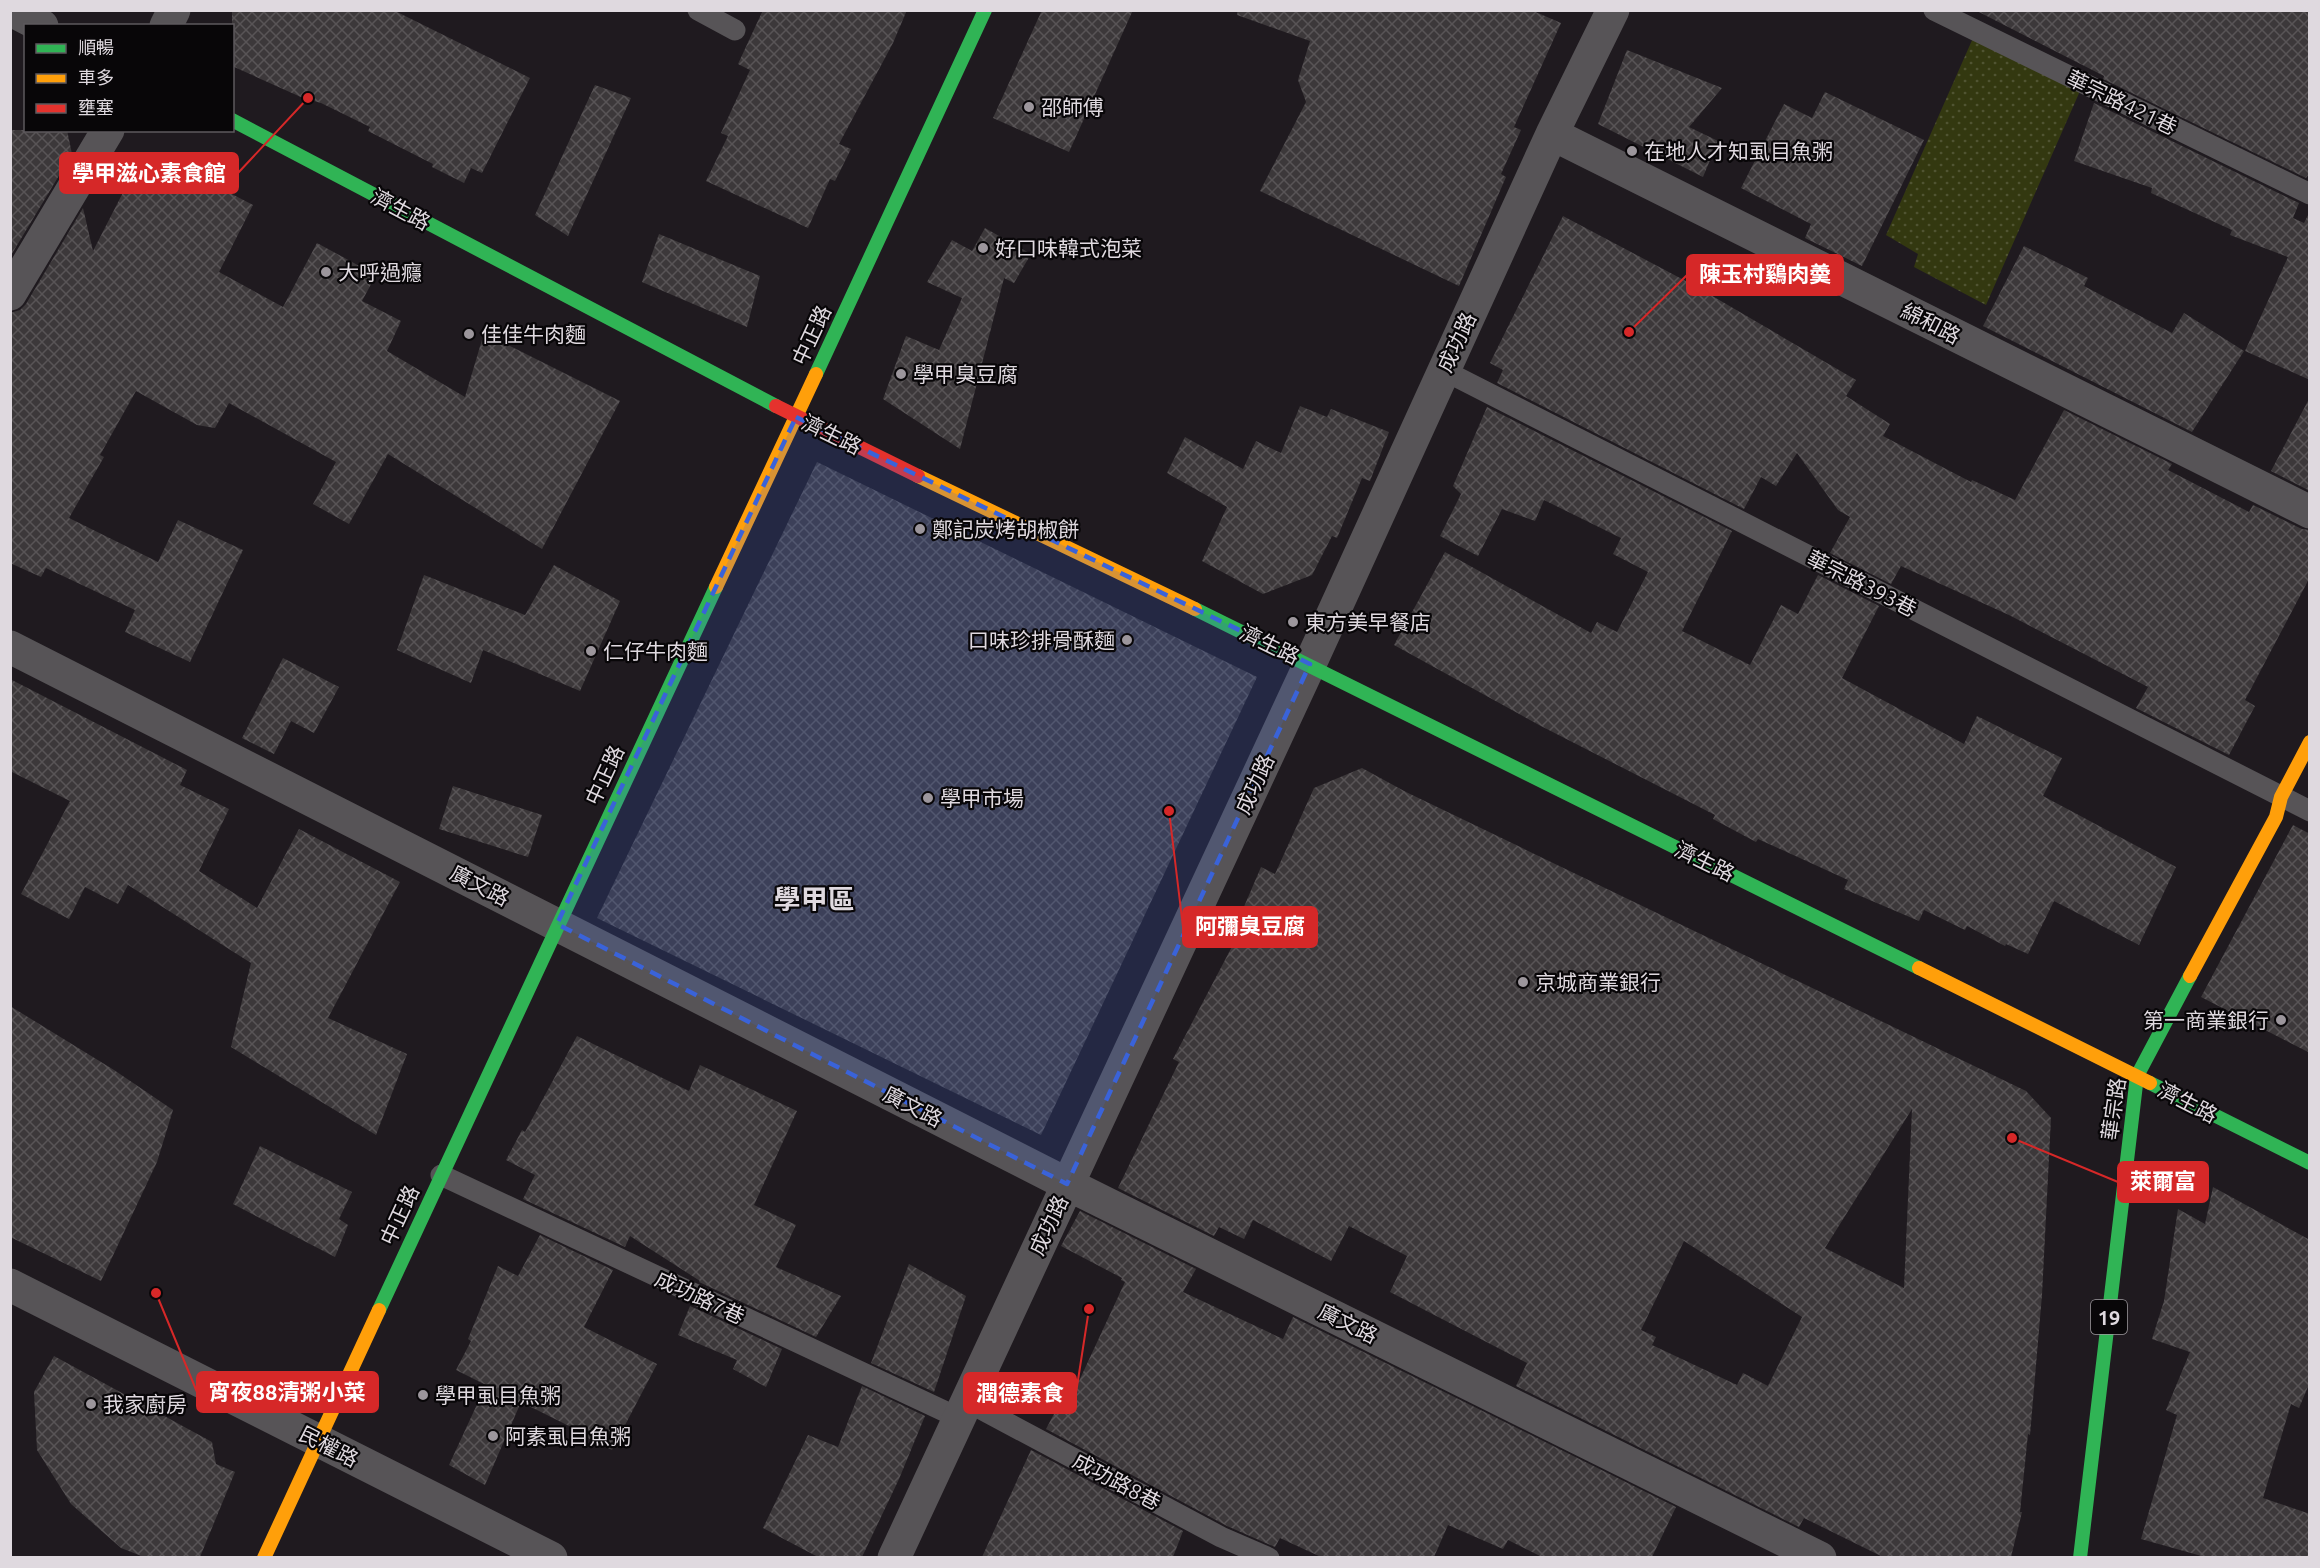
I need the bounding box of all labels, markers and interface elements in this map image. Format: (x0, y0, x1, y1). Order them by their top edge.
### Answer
legend (24, 24, 234, 132)
text: 順暢 (78, 37, 114, 57)
street label: 華宗路421巷 (2063, 65, 2181, 139)
text: 車多 (78, 67, 114, 87)
place label: 邵師傅 (1041, 95, 1104, 119)
text: 壅塞 (78, 97, 114, 117)
marker: 邵師傅 (1022, 100, 1036, 114)
place label: 在地人才知虱目魚粥 (1644, 139, 1833, 163)
marker: 在地人才知虱目魚粥 (1625, 144, 1639, 158)
callout: 學甲滋心素食館 (60, 153, 238, 193)
text: 學甲滋心素食館 (72, 160, 226, 185)
street label: 濟生路 (368, 184, 434, 234)
place label: 好口味韓式泡菜 (995, 236, 1142, 260)
marker: 好口味韓式泡菜 (976, 241, 990, 255)
callout: 陳玉村鷄肉羮 (1687, 255, 1843, 295)
place label: 大呼過癮 (338, 260, 422, 284)
text: 陳玉村鷄肉羮 (1699, 261, 1831, 286)
marker: 大呼過癮 (319, 265, 333, 279)
street label: 綿和路 (1897, 298, 1965, 348)
street label: 中正路 (787, 301, 835, 369)
street label: 成功路 (1432, 308, 1480, 376)
place label: 佳佳牛肉麵 (481, 322, 586, 346)
marker: 佳佳牛肉麵 (462, 327, 476, 341)
place label: 學甲臭豆腐 (913, 362, 1018, 386)
marker: 學甲臭豆腐 (894, 367, 908, 381)
street label: 濟生路 (798, 409, 866, 459)
place label: 鄭記炭烤胡椒餅 (932, 517, 1079, 541)
marker: 鄭記炭烤胡椒餅 (913, 522, 927, 536)
street label: 華宗路393巷 (1803, 545, 1921, 621)
place label: 東方美早餐店 (1305, 610, 1431, 634)
marker: 東方美早餐店 (1286, 615, 1300, 629)
street label: 濟生路 (1236, 619, 1304, 669)
place label: 口味珍排骨酥麵 (968, 628, 1115, 652)
marker: 口味珍排骨酥麵 (1120, 633, 1134, 647)
place label: 仁仔牛肉麵 (603, 639, 708, 663)
marker: 仁仔牛肉麵 (584, 644, 598, 658)
street label: 中正路 (580, 741, 628, 809)
street label: 成功路 (1230, 750, 1278, 818)
place label: 學甲市場 (940, 786, 1024, 810)
marker: 學甲市場 (921, 791, 935, 805)
street label: 濟生路 (1671, 836, 1739, 886)
street label: 廣文路 (446, 860, 514, 910)
district label: 學甲區 (774, 884, 855, 914)
callout: 阿彌臭豆腐 (1183, 907, 1317, 947)
text: 阿彌臭豆腐 (1195, 913, 1305, 938)
place label: 京城商業銀行 (1535, 970, 1661, 994)
marker: 京城商業銀行 (1516, 975, 1530, 989)
place label: 第一商業銀行 (2143, 1008, 2269, 1032)
marker: 第一商業銀行 (2274, 1013, 2288, 1027)
street label: 華宗路 (2097, 1076, 2129, 1142)
street label: 濟生路 (2154, 1077, 2222, 1127)
street label: 廣文路 (879, 1081, 947, 1131)
callout: 萊爾富 (2118, 1162, 2208, 1202)
text: 萊爾富 (2130, 1168, 2196, 1193)
street label: 中正路 (375, 1181, 423, 1249)
street label: 成功路 (1024, 1191, 1072, 1259)
street label: 成功路7巷 (651, 1266, 749, 1328)
street label: 廣文路 (1314, 1298, 1382, 1348)
road number: 19 (2091, 1300, 2127, 1334)
callout: 宵夜88清粥小菜 (197, 1372, 378, 1412)
callout: 潤德素食 (964, 1373, 1076, 1413)
text: 宵夜88清粥小菜 (209, 1379, 365, 1404)
text: 潤德素食 (976, 1380, 1064, 1405)
place label: 學甲虱目魚粥 (435, 1383, 561, 1407)
marker: 學甲虱目魚粥 (416, 1388, 430, 1402)
place label: 我家廚房 (103, 1392, 187, 1416)
marker: 我家廚房 (84, 1397, 98, 1411)
street label: 民權路 (295, 1421, 363, 1471)
place label: 阿素虱目魚粥 (505, 1424, 631, 1448)
marker: 阿素虱目魚粥 (486, 1429, 500, 1443)
street label: 成功路8巷 (1069, 1448, 1165, 1514)

